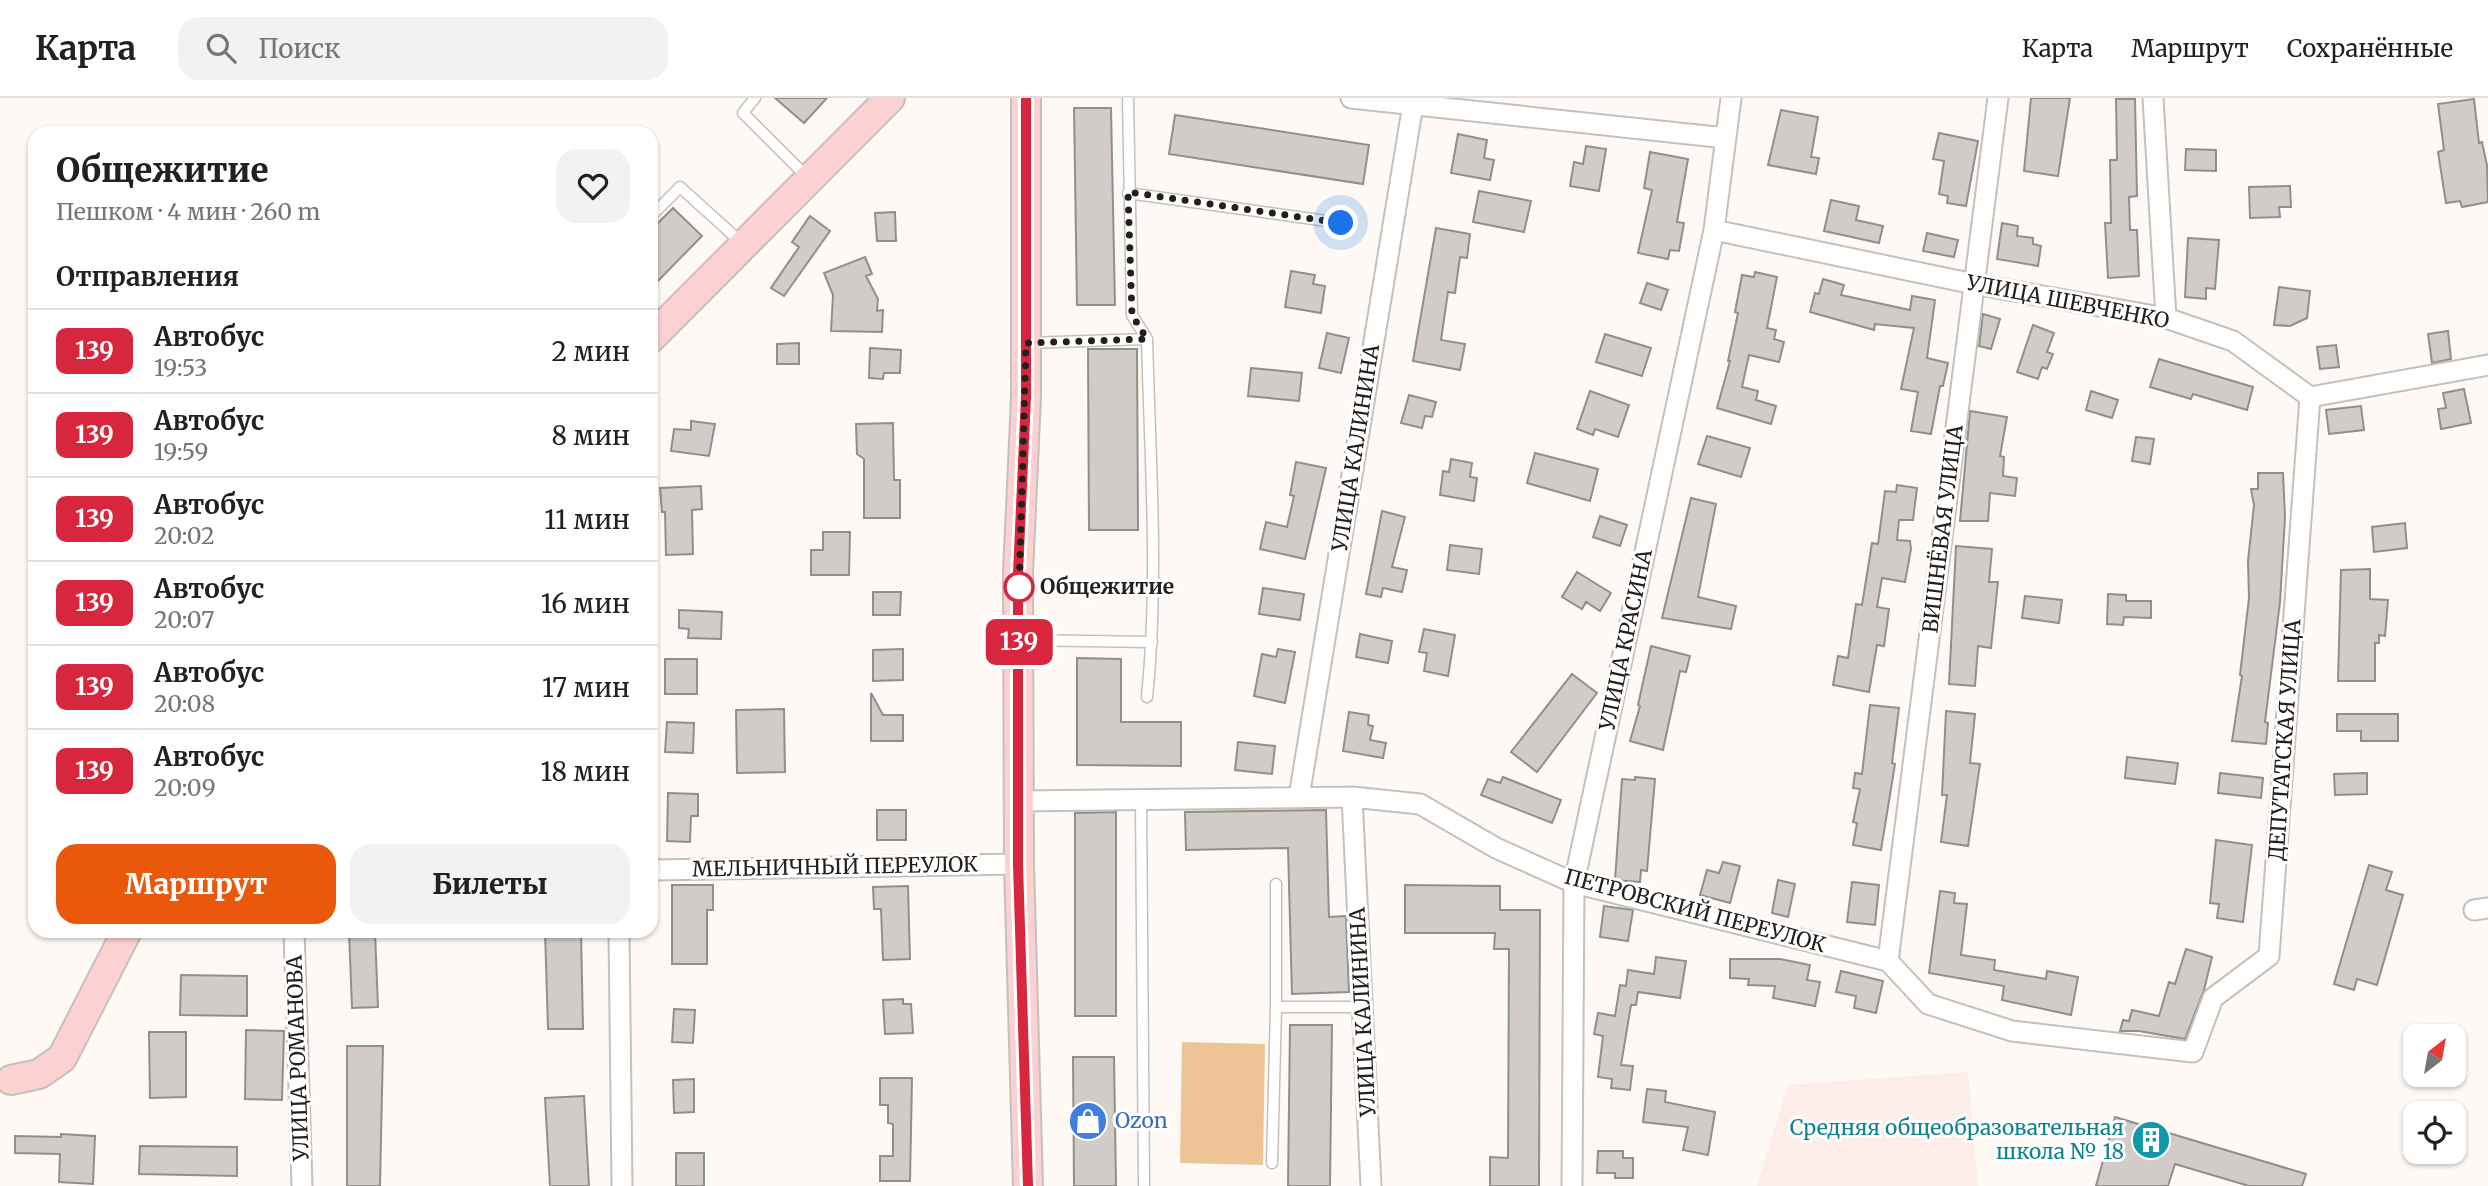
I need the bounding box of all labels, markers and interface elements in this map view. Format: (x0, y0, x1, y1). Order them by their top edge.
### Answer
search box (178, 17, 668, 80)
text: Карта (35, 28, 136, 69)
icon: search (202, 29, 240, 67)
text: Поиск (258, 32, 341, 65)
text: Карта (2022, 33, 2093, 64)
text: Маршрут (2131, 33, 2249, 64)
text: Сохранённые (2287, 33, 2453, 64)
button: heart (556, 149, 630, 223)
text: Общежитие (56, 150, 269, 191)
text: Пешком · 4 мин · 260 m (56, 197, 320, 226)
your location (1323, 205, 1358, 240)
text: Отправления (56, 260, 239, 293)
street label: УЛИЦА ШЕВЧЕНКО (1963, 268, 2172, 334)
text: Автобус (154, 320, 264, 353)
text: 139 (75, 335, 114, 366)
text: 2 мин (552, 335, 630, 368)
street label: УЛИЦА КАЛИНИНА (1326, 342, 1385, 555)
text: 19:53 (154, 353, 207, 382)
text: Автобус (154, 404, 264, 437)
text: 139 (75, 419, 114, 450)
text: 8 мин (552, 419, 630, 452)
street label: ВИШНЁВАЯ УЛИЦА (1916, 423, 1969, 635)
text: 19:59 (154, 437, 208, 466)
text: Автобус (154, 488, 264, 521)
text: 139 (75, 503, 114, 534)
text: 11 мин (544, 503, 630, 536)
text: 20:02 (154, 521, 215, 550)
street label: УЛИЦА КРАСИНА (1593, 547, 1658, 734)
text: Автобус (154, 572, 264, 605)
marker: Общежитие (1004, 572, 1034, 602)
place label: Общежитие (1040, 573, 1174, 600)
text: 139 (75, 587, 114, 618)
text: 16 мин (541, 587, 630, 620)
text: 20:07 (154, 605, 214, 634)
street label: ДЕПУТАТСКАЯ УЛИЦА (2263, 618, 2306, 862)
line badge: 139 (979, 619, 1059, 665)
text: 139 (1000, 626, 1038, 657)
text: Автобус (154, 656, 264, 689)
text: 139 (75, 671, 114, 702)
text: 17 мин (542, 671, 630, 704)
text: 20:08 (154, 689, 215, 718)
text: Автобус (154, 740, 264, 773)
text: 139 (75, 755, 114, 786)
text: 18 мин (541, 755, 630, 788)
text: 20:09 (154, 773, 216, 802)
button: Маршрут (56, 844, 336, 924)
button: Билеты (350, 844, 630, 924)
street label: МЕЛЬНИЧНЫЙ ПЕРЕУЛОК (692, 851, 978, 882)
street label: ПЕТРОВСКИЙ ПЕРЕУЛОК (1562, 863, 1829, 958)
street label: УЛИЦА КАЛИНИНА (1344, 906, 1382, 1118)
street label: УЛИЦА РОМАНОВА (280, 954, 315, 1162)
north arrow (2403, 1024, 2466, 1087)
map controls (2403, 1024, 2466, 1164)
shop icon: Ozon (1067, 1100, 1109, 1142)
button: locate (2403, 1101, 2466, 1164)
place label: Ozon (1115, 1107, 1168, 1134)
place label: Средняя общеобразовательная школа № 18 (1790, 1114, 2124, 1165)
building icon: Средняя общеобразовательная школа № 18 (2130, 1119, 2172, 1161)

